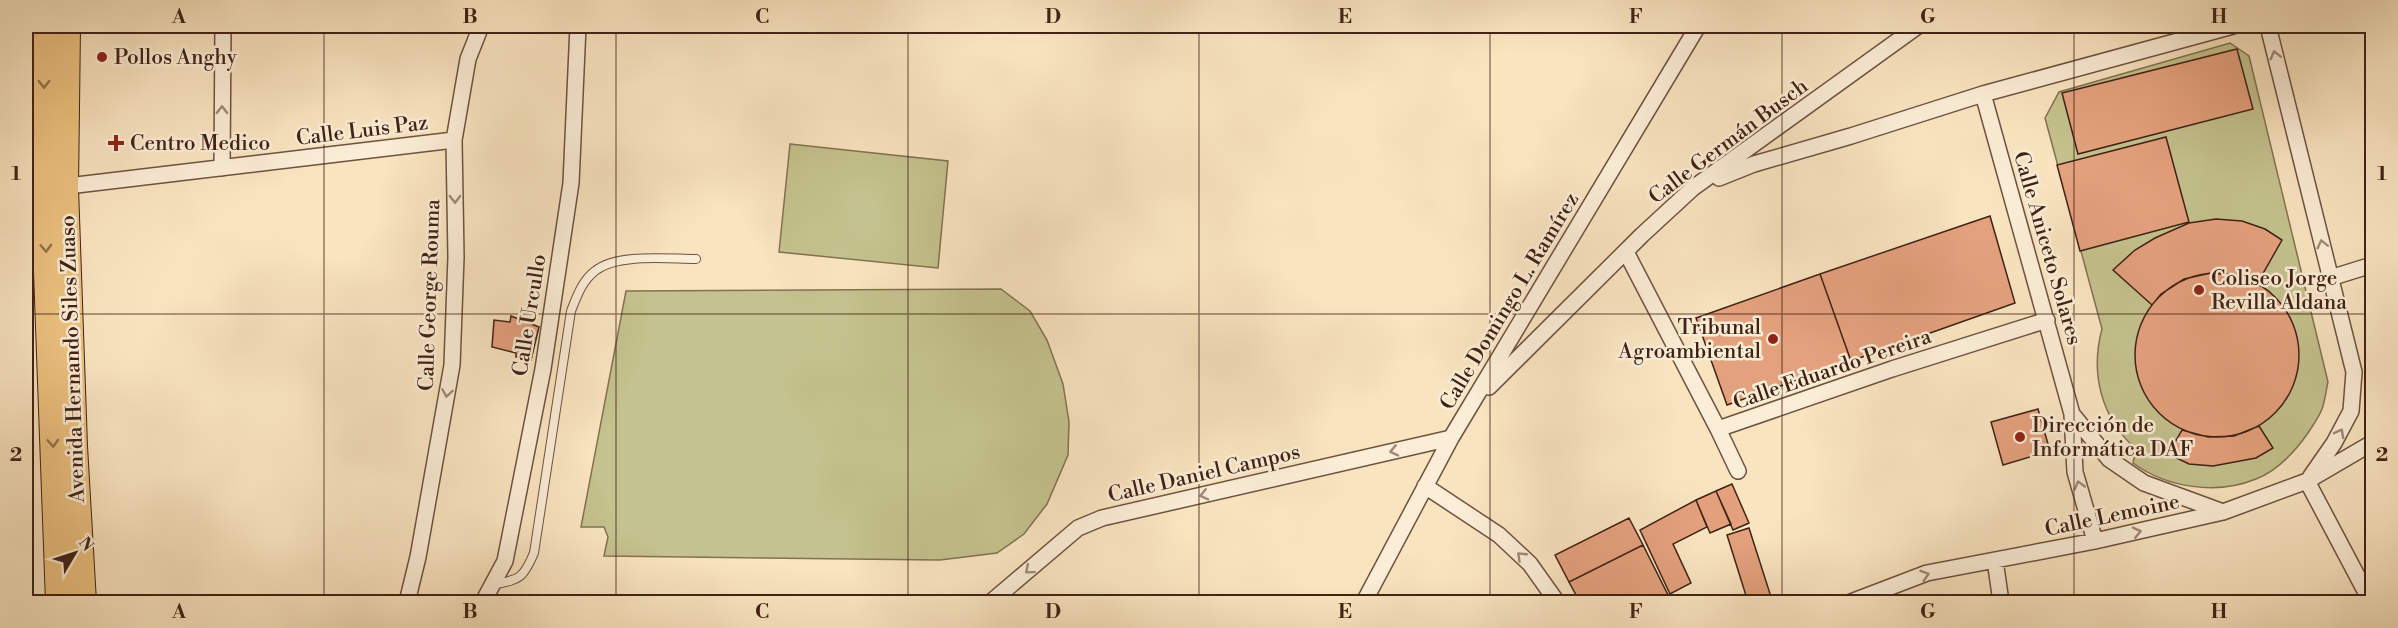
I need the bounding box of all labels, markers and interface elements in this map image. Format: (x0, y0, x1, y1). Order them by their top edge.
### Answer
text: A (171, 5, 187, 30)
text: B (462, 5, 478, 30)
text: C (755, 5, 769, 30)
text: D (1045, 5, 1061, 30)
text: E (1338, 5, 1352, 30)
text: F (1629, 5, 1643, 30)
text: G (1920, 5, 1936, 30)
text: H (2211, 5, 2228, 30)
place label: Pollos Anghy (114, 45, 238, 71)
marker: Pollos Anghy (95, 50, 109, 64)
one-way arrow (2270, 50, 2283, 60)
street label: Calle Germán Busch (1644, 73, 1814, 210)
one-way arrow (38, 79, 51, 88)
one-way arrow (216, 105, 228, 114)
street label: Calle Luis Paz (295, 110, 430, 152)
place label: Centro Medico (130, 131, 270, 157)
marker: Centro Medico (107, 134, 125, 152)
street label: Calle Aniceto Solares (2007, 148, 2087, 348)
text: 1 (11, 162, 21, 187)
text: 1 (2377, 162, 2387, 187)
street label: Calle Domingo L. Ramírez (1435, 188, 1585, 415)
one-way arrow (449, 194, 461, 203)
street label: Calle George Rouma (414, 198, 446, 391)
street label: Avenida Hernando Siles Zuaso (55, 215, 91, 504)
one-way arrow (2317, 240, 2330, 250)
one-way arrow (40, 243, 52, 252)
street label: Calle Urcullo (508, 252, 552, 378)
place label: Coliseo Jorge Revilla Aldana (2211, 266, 2347, 316)
marker: Coliseo Jorge Revilla Aldana (2192, 283, 2206, 297)
place label: Tribunal Agroambiental (1617, 315, 1761, 365)
street label: Calle Eduardo Pereira (1730, 324, 1935, 416)
marker: Tribunal Agroambiental (1766, 332, 1780, 346)
one-way arrow (442, 389, 454, 398)
place label: Dirección de Informática DAF (2032, 413, 2194, 463)
one-way arrow (2333, 428, 2344, 439)
marker: Dirección de Informática DAF (2013, 430, 2027, 444)
one-way arrow (47, 438, 60, 447)
street label: Calle Daniel Campos (1106, 439, 1303, 509)
text: 2 (10, 443, 22, 468)
text: 2 (2376, 443, 2388, 468)
one-way arrow (1389, 444, 1399, 457)
one-way arrow (2074, 480, 2086, 491)
one-way arrow (1199, 487, 1209, 500)
street label: Calle Lemoine (2042, 489, 2182, 543)
north arrow (45, 523, 105, 583)
one-way arrow (2131, 526, 2141, 539)
text: N (74, 533, 98, 556)
one-way arrow (1518, 552, 1528, 563)
one-way arrow (1025, 563, 1036, 574)
one-way arrow (1919, 570, 1930, 582)
text: A (171, 600, 187, 625)
text: B (462, 600, 478, 625)
text: C (755, 600, 769, 625)
text: D (1045, 600, 1061, 625)
text: E (1338, 600, 1352, 625)
text: F (1629, 600, 1643, 625)
text: G (1920, 600, 1936, 625)
text: H (2211, 600, 2228, 625)

